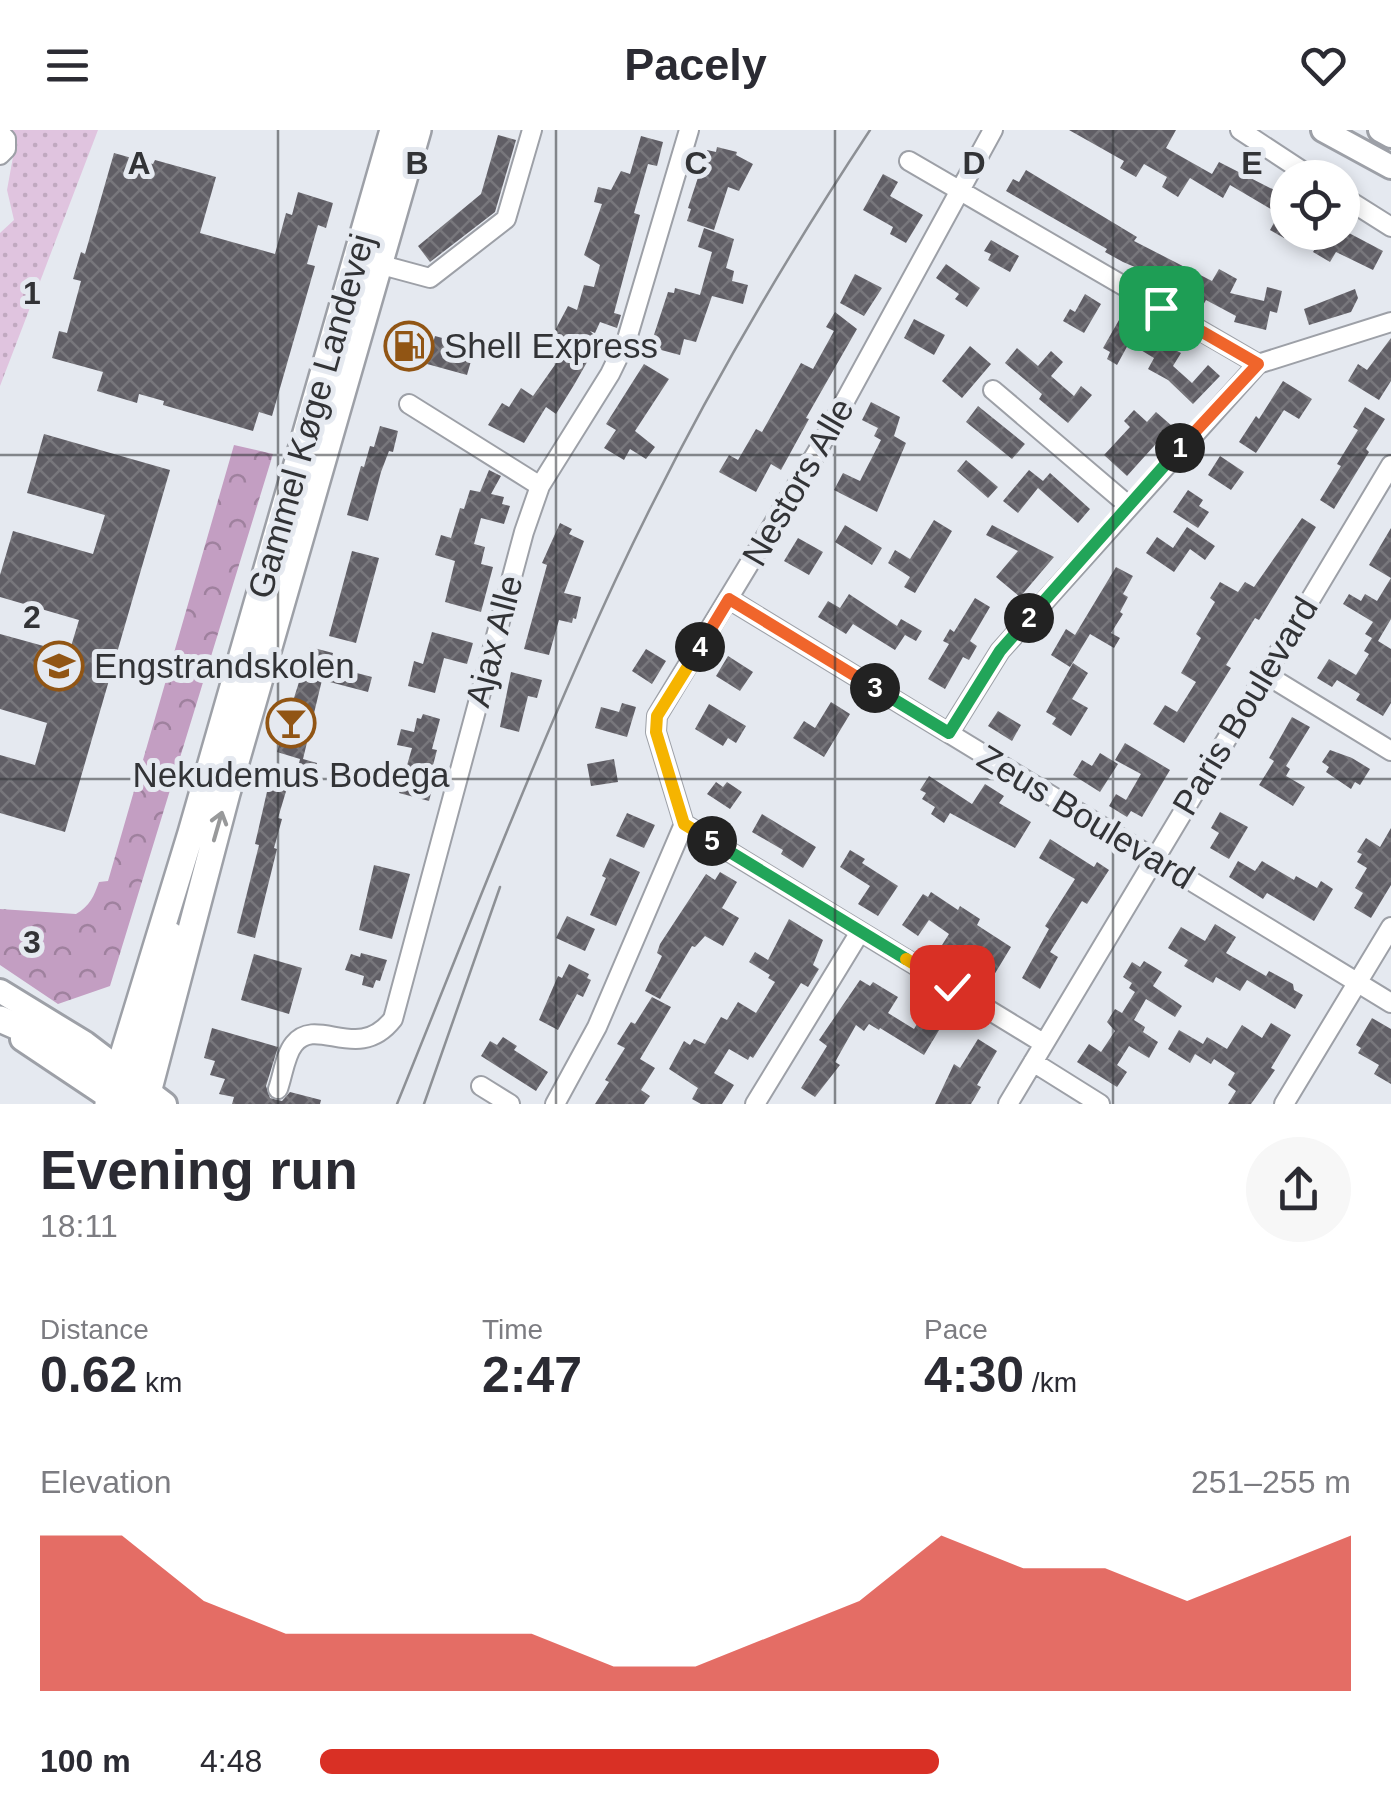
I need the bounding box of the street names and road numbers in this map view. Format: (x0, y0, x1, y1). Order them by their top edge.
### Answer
street label: Gammel Køge Landevej (240, 229, 381, 603)
street label: Nestors Alle (734, 391, 861, 572)
street label: Ajax Alle (457, 571, 530, 711)
street label: Paris Boulevard (1164, 590, 1325, 822)
street label: Zeus Boulevard (971, 737, 1201, 896)

